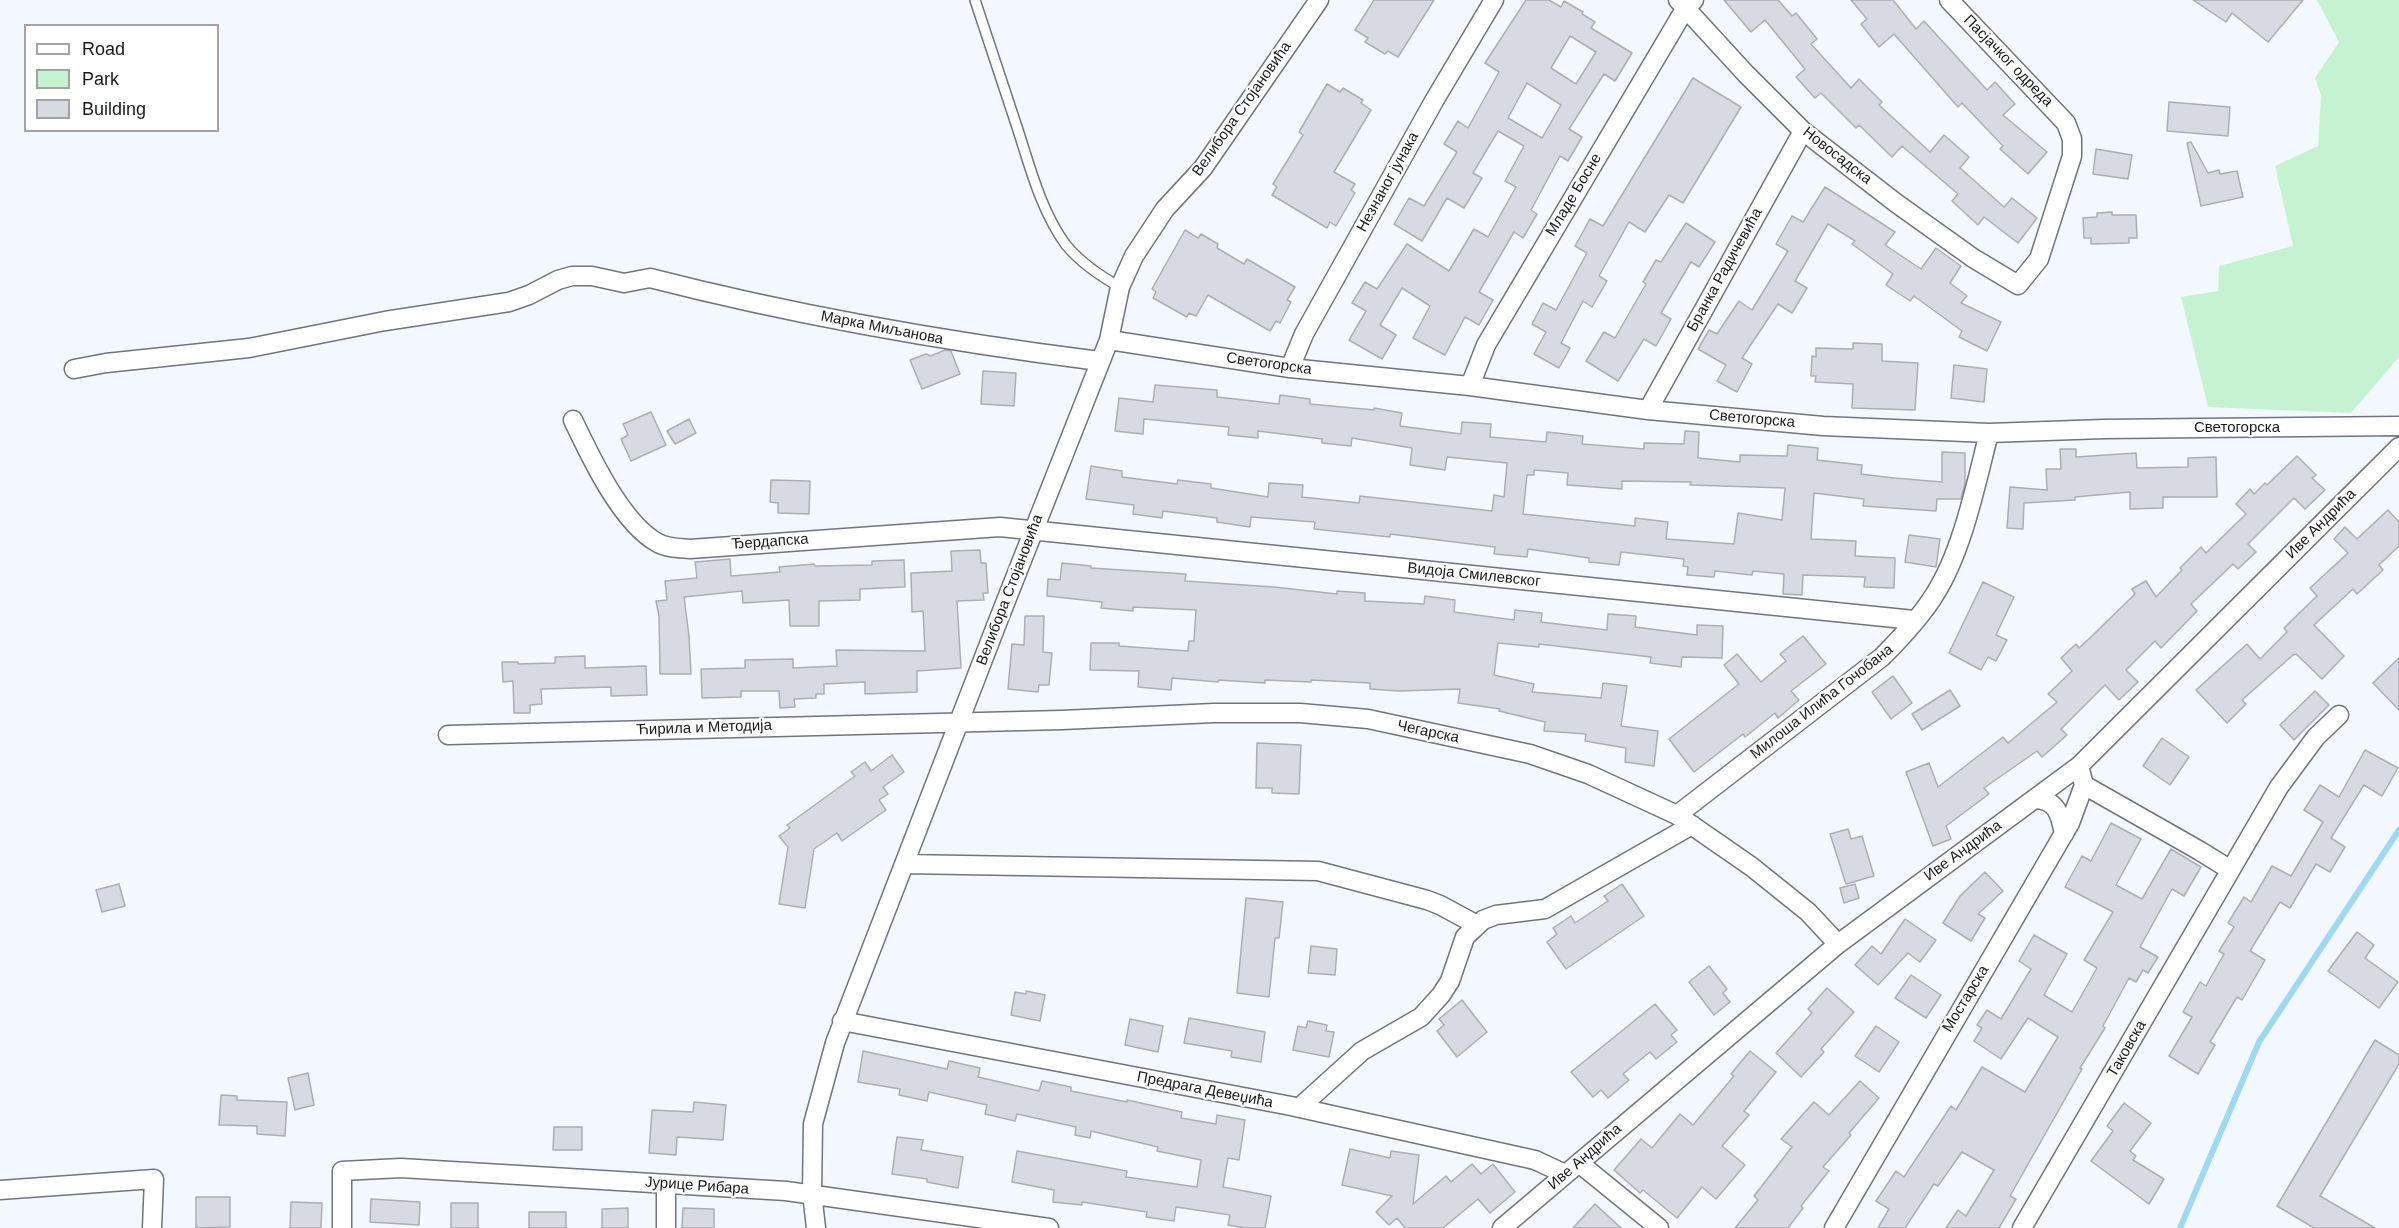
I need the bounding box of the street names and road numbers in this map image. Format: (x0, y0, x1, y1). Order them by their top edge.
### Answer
street label: Пасјачког одреда (1960, 11, 2056, 111)
street label: Велибора Стојановића (1189, 38, 1295, 180)
street label: Новосадска (1799, 123, 1875, 189)
street label: Незнаног јунака (1353, 129, 1423, 235)
street label: Младе Босне (1542, 150, 1606, 240)
street label: Бранка Радичевића (1684, 205, 1766, 335)
street label: Марка Миљанова (819, 307, 945, 349)
street label: Светогорска (1225, 349, 1313, 379)
street label: Светогорска (1708, 406, 1796, 432)
street label: Светогорска (2194, 419, 2280, 437)
street label: Иве Андрића (2282, 485, 2360, 563)
street label: Велибора Стојановића (973, 512, 1047, 668)
street label: Ђердапска (731, 530, 809, 554)
street label: Видоја Смилевског (1407, 559, 1541, 591)
street label: Милоша Илића Гочобана (1747, 641, 1897, 763)
street label: Ћирила и Методија (636, 717, 772, 739)
street label: Чегарска (1395, 717, 1461, 747)
street label: Иве Андрића (1921, 817, 2005, 885)
street label: Мостарска (1939, 962, 1993, 1036)
street label: Таковска (2104, 1017, 2150, 1081)
street label: Предрага Девеџића (1135, 1068, 1275, 1112)
street label: Иве Андрића (1545, 1120, 1625, 1194)
street label: Јурице Рибара (644, 1173, 750, 1199)

